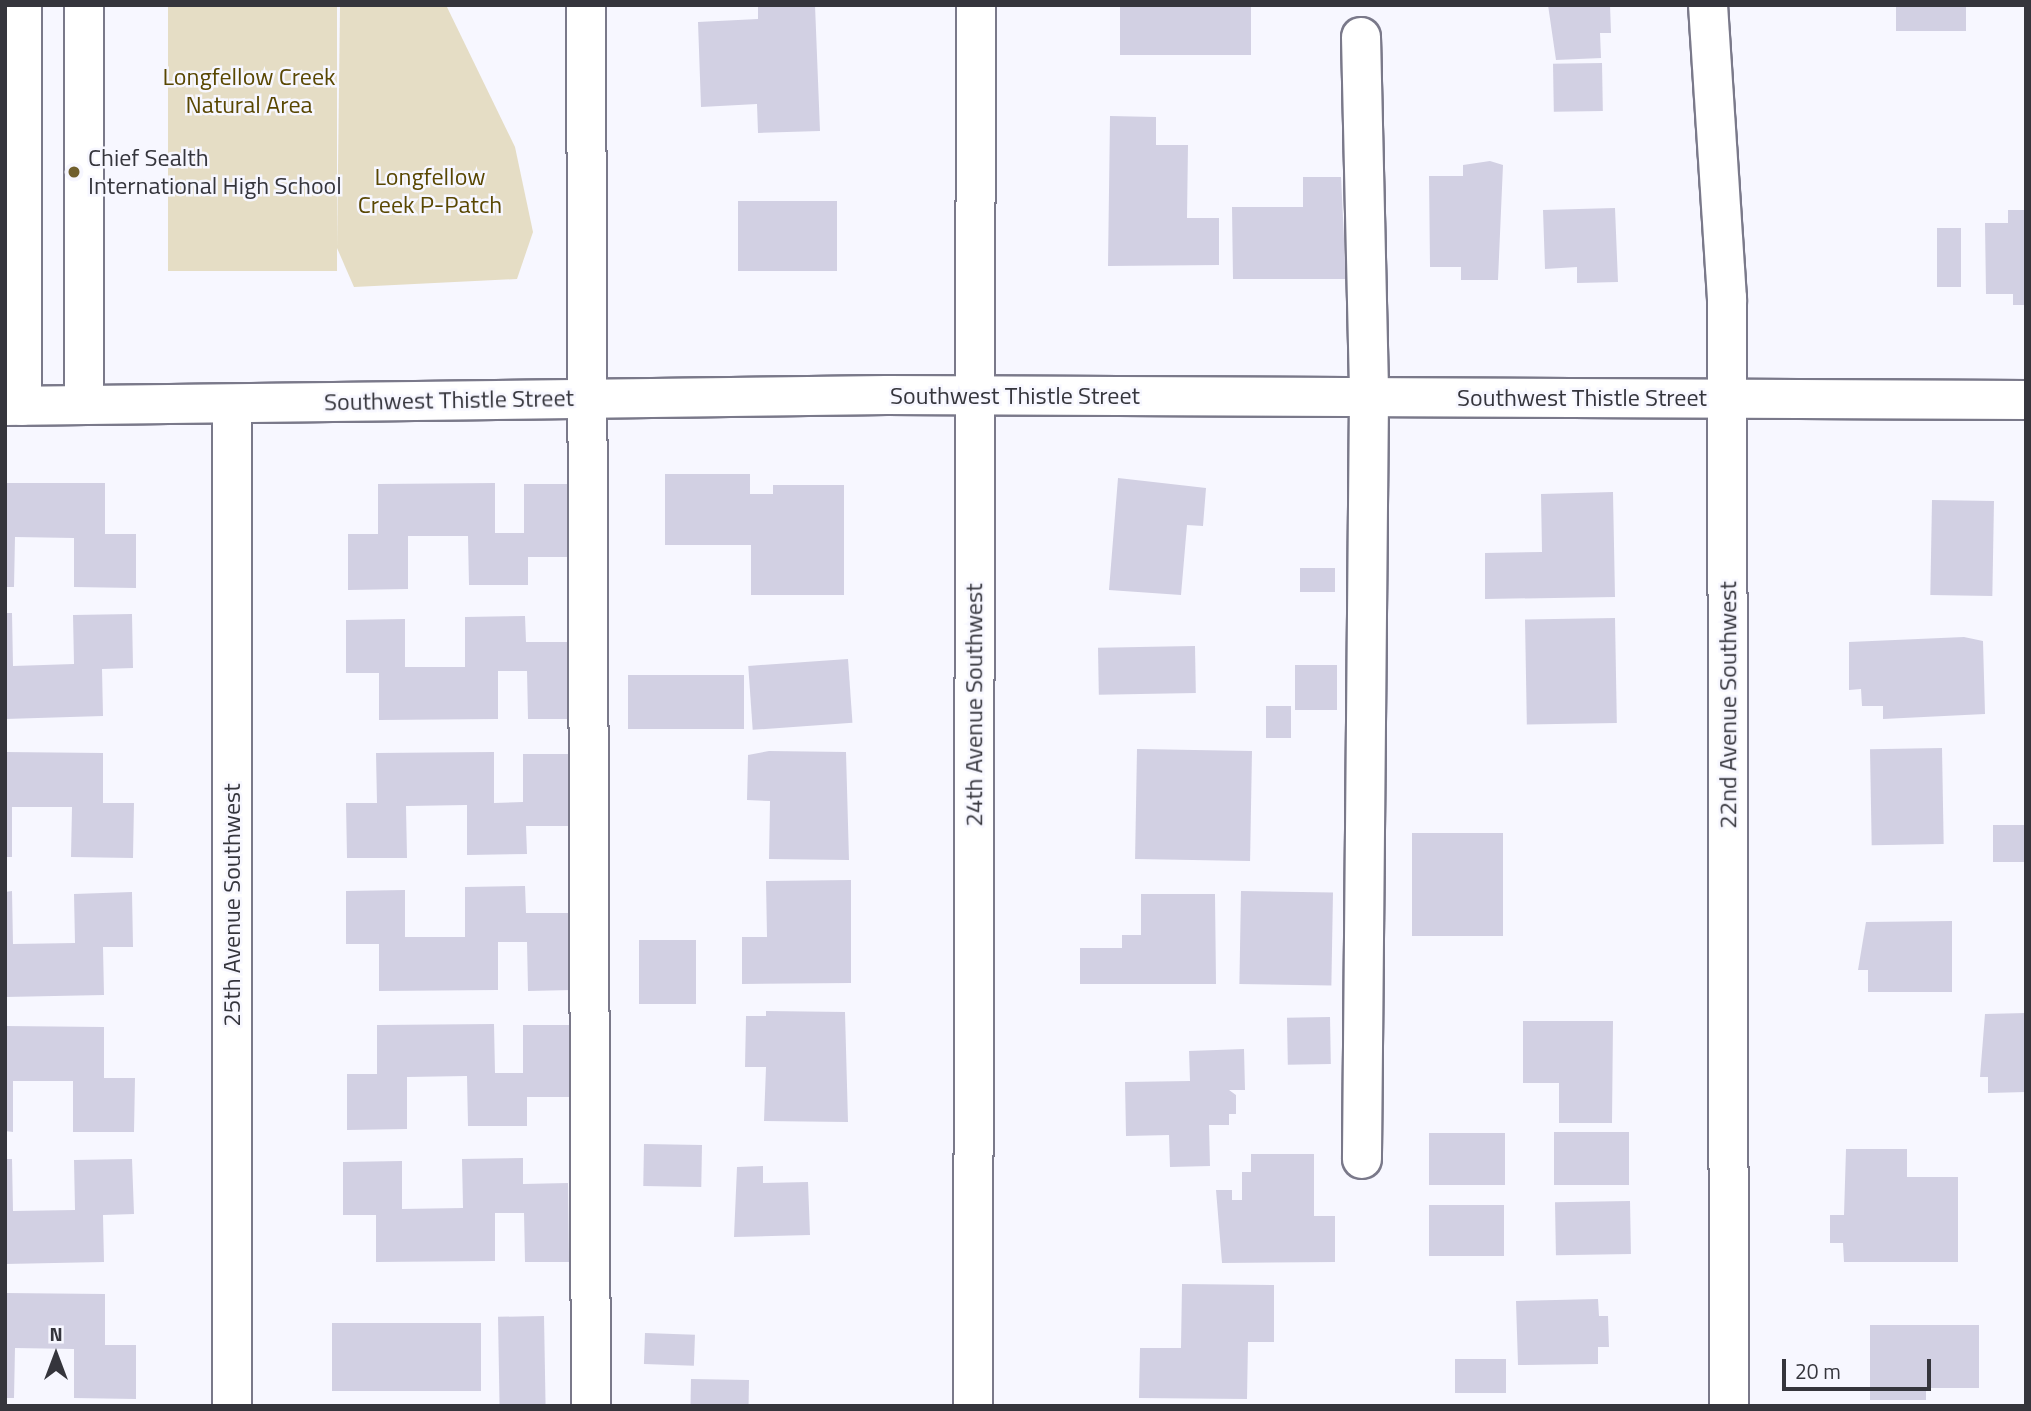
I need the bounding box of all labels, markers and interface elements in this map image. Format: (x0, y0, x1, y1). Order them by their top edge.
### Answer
park label: Longfellow Creek Natural Area (162, 63, 336, 119)
place label: Chief Sealth International High School (88, 144, 342, 200)
park label: Longfellow Creek P-Patch (358, 163, 502, 219)
marker: Chief Sealth International High School (66, 164, 82, 180)
street label: Southwest Thistle Street (890, 382, 1140, 410)
street label: Southwest Thistle Street (324, 383, 574, 417)
street label: Southwest Thistle Street (1457, 384, 1707, 412)
street label: 22nd Avenue Southwest (1714, 581, 1742, 829)
street label: 24th Avenue Southwest (960, 583, 988, 827)
street label: 25th Avenue Southwest (218, 783, 246, 1027)
text: N (49, 1319, 63, 1348)
north arrow (21, 1320, 91, 1390)
scale bar (1786, 1344, 1935, 1388)
text: 20 m (1795, 1355, 1841, 1387)

